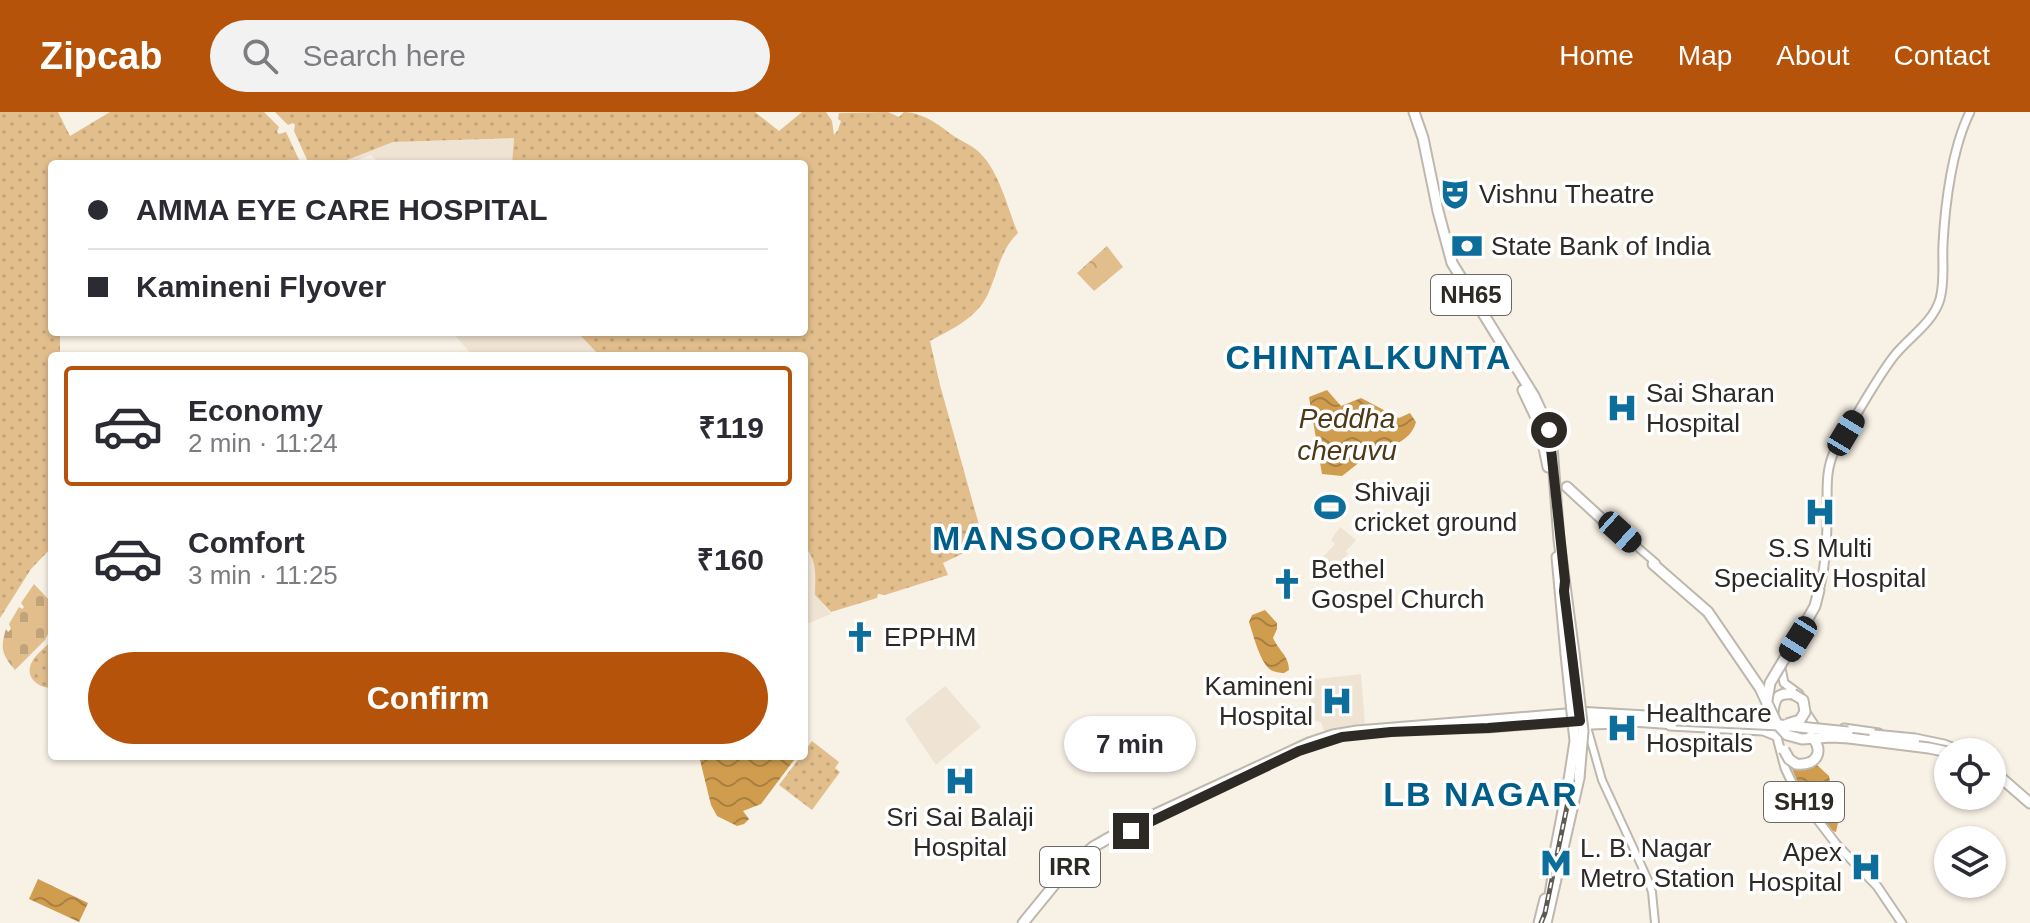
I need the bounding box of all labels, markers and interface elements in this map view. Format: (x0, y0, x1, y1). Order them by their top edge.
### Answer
search box (210, 20, 770, 92)
icon: search (238, 34, 282, 78)
text: Zipcab (40, 35, 162, 77)
text: Search here (302, 39, 466, 72)
text: Home (1559, 40, 1634, 71)
text: Map (1678, 40, 1732, 71)
text: About (1776, 40, 1850, 71)
text: Contact (1894, 40, 1990, 71)
theatre icon: Vishnu Theatre (1438, 177, 1472, 211)
place label: Vishnu Theatre (1479, 179, 1654, 209)
text: AMMA EYE CARE HOSPITAL (136, 193, 548, 226)
bank icon: State Bank of India (1450, 229, 1484, 263)
place label: State Bank of India (1491, 231, 1711, 261)
text: Kamineni Flyover (136, 270, 386, 303)
road number: NH65 (1431, 275, 1511, 315)
district label: CHINTALKUNTA (1225, 338, 1513, 376)
place label: Sai Sharan Hospital (1646, 378, 1775, 438)
icon: car (92, 390, 164, 462)
hospital icon: Sai Sharan Hospital (1605, 391, 1639, 425)
text: Economy (188, 394, 323, 427)
water label: Peddha cheruvu (1297, 403, 1397, 466)
car (1823, 406, 1869, 460)
text: ₹119 (698, 411, 764, 444)
route start (1531, 412, 1567, 448)
text: 2 min · 11:24 (188, 428, 338, 458)
place label: Shivaji cricket ground (1354, 477, 1517, 537)
sports icon: Shivaji cricket ground (1313, 490, 1347, 524)
hospital icon: S.S Multi Speciality Hospital (1803, 495, 1837, 529)
car (1594, 507, 1646, 557)
district label: MANSOORABAD (932, 519, 1230, 557)
icon: car (92, 522, 164, 594)
text: Comfort (188, 526, 305, 559)
place label: S.S Multi Speciality Hospital (1714, 533, 1926, 593)
text: ₹160 (697, 543, 764, 576)
place label: Bethel Gospel Church (1311, 554, 1484, 614)
text: 3 min · 11:25 (188, 560, 338, 590)
church icon: Bethel Gospel Church (1270, 567, 1304, 601)
car (1775, 612, 1821, 666)
church icon: EPPHM (843, 620, 877, 654)
place label: EPPHM (884, 622, 976, 652)
button: Confirm (88, 652, 768, 744)
place label: Kamineni Hospital (1205, 671, 1313, 731)
hospital icon: Kamineni Hospital (1320, 684, 1354, 718)
place label: Healthcare Hospitals (1646, 698, 1772, 758)
hospital icon: Healthcare Hospitals (1605, 711, 1639, 745)
callout: 7 min (1065, 715, 1197, 771)
text: 7 min (1096, 729, 1164, 759)
map controls (1934, 738, 2006, 898)
button: locate (1934, 738, 2006, 810)
hospital icon: Sri Sai Balaji Hospital (943, 764, 977, 798)
district label: LB NAGAR (1383, 775, 1579, 813)
road number: SH19 (1764, 782, 1844, 822)
place label: Sri Sai Balaji Hospital (886, 802, 1034, 862)
route end (1113, 813, 1149, 849)
button: layers (1934, 826, 2006, 898)
place label: L. B. Nagar Metro Station (1580, 833, 1735, 893)
place label: Apex Hospital (1748, 837, 1842, 897)
metro station icon: L. B. Nagar Metro Station (1539, 846, 1573, 880)
road number: IRR (1040, 847, 1100, 887)
hospital icon: Apex Hospital (1849, 850, 1883, 884)

